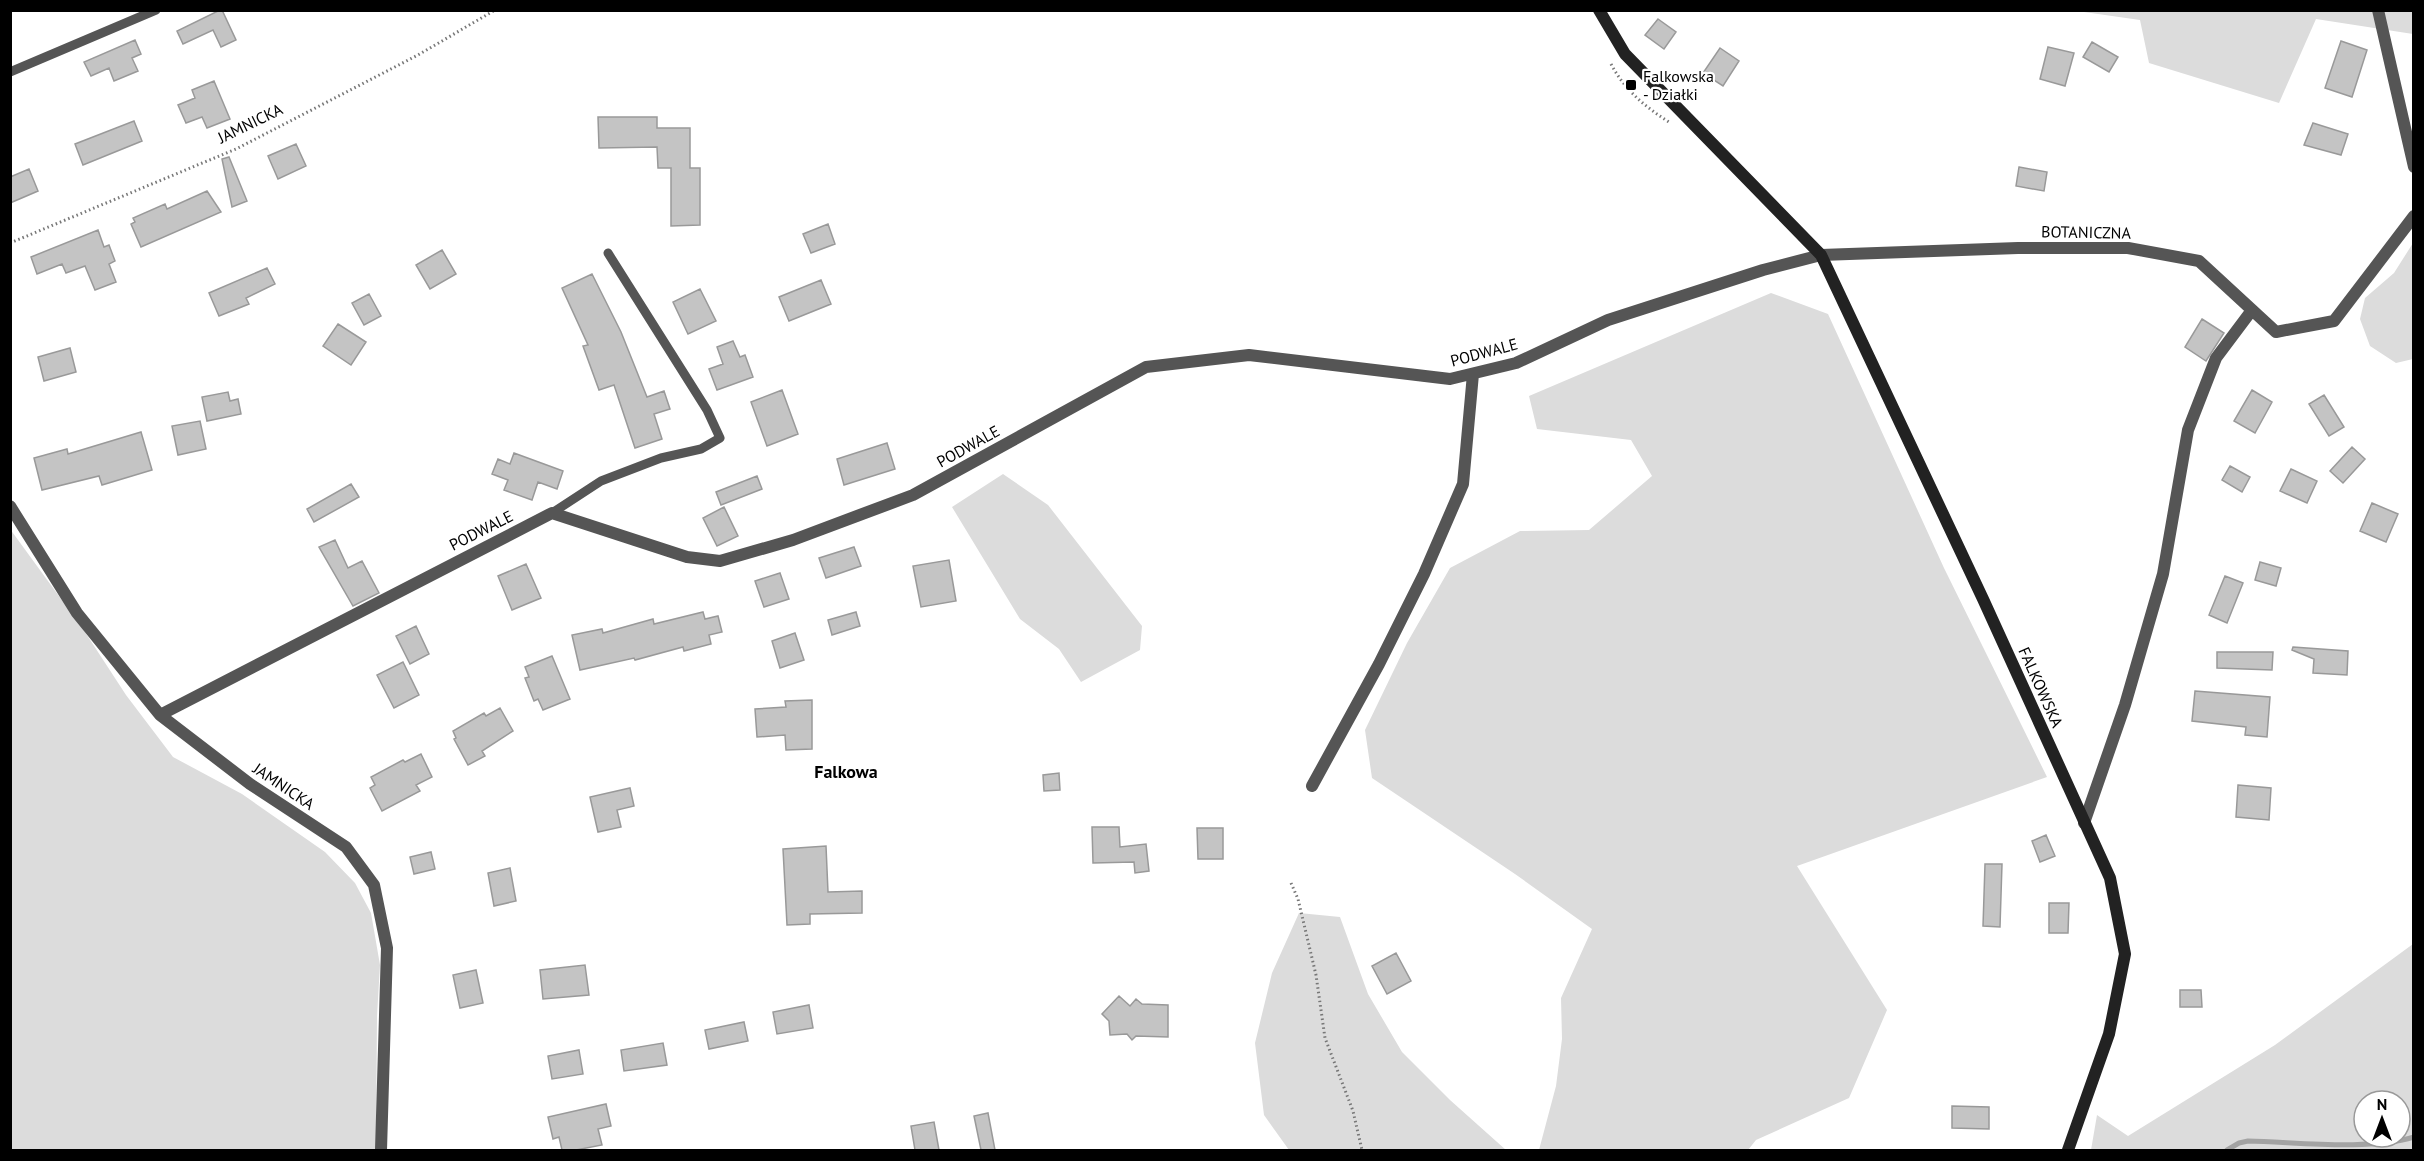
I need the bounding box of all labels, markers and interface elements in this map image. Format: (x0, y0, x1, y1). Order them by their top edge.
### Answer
place label: Falkowska - Działki (1643, 66, 1714, 104)
marker: Falkowska - Działki (1624, 78, 1638, 92)
street label: JAMNICKA (213, 98, 286, 148)
street label: BOTANICZNA (2041, 221, 2132, 243)
street label: PODWALE (1448, 333, 1520, 371)
street label: PODWALE (933, 421, 1003, 471)
street label: PODWALE (446, 505, 516, 555)
street label: FALKOWSKA (2014, 644, 2068, 731)
street label: JAMNICKA (249, 758, 319, 814)
district label: Falkowa (814, 760, 878, 783)
north arrow (2352, 1089, 2412, 1149)
text: N (2377, 1094, 2387, 1114)

